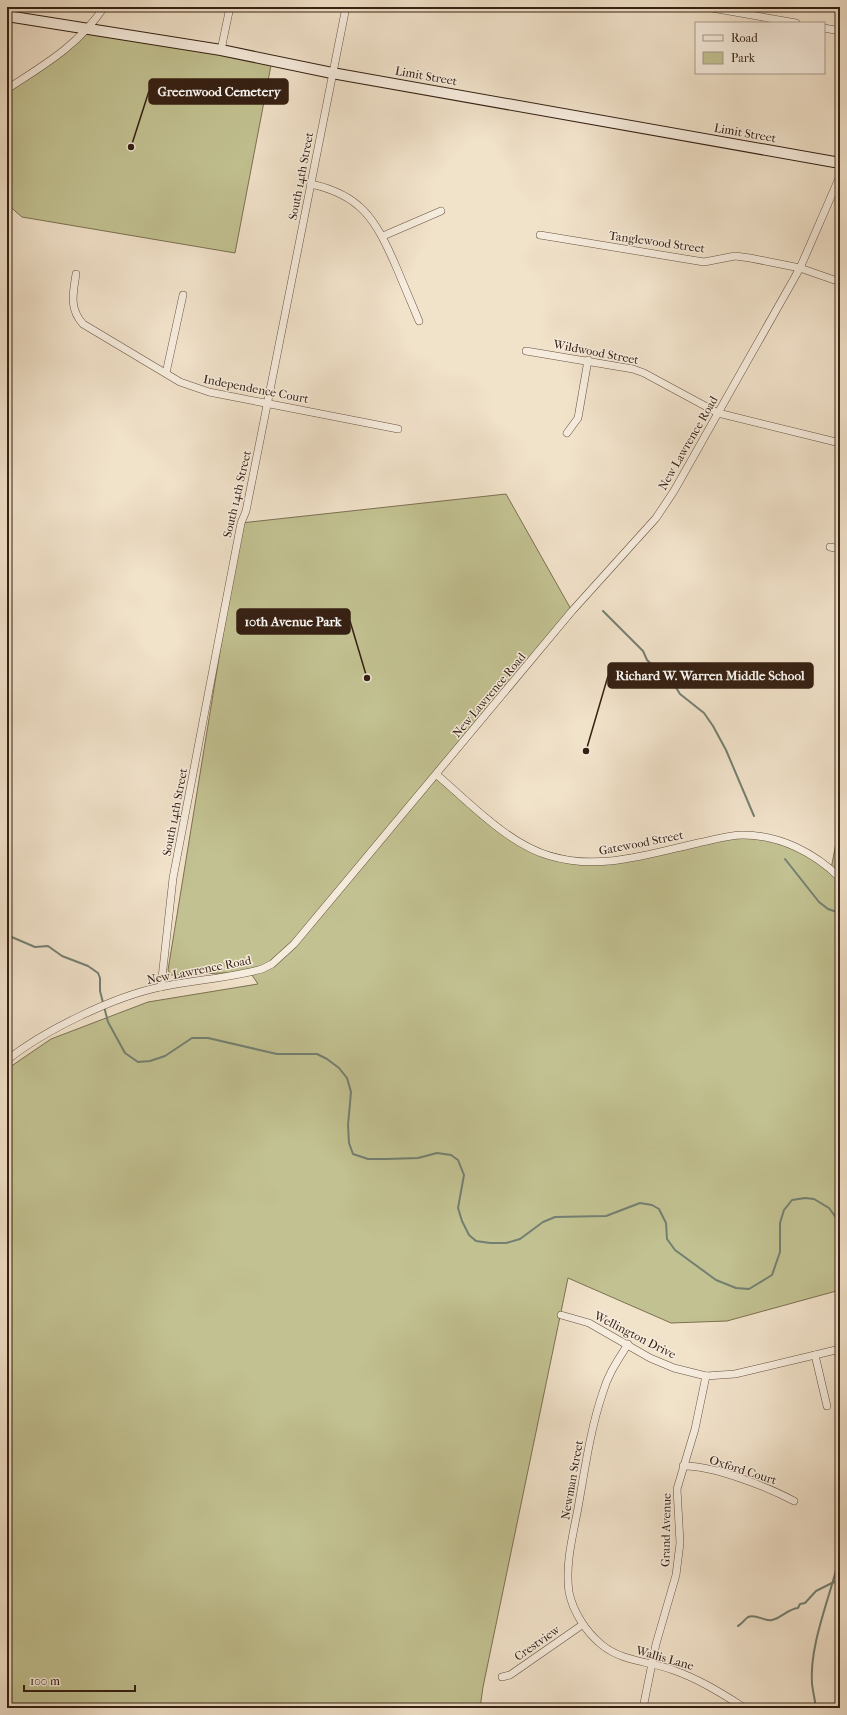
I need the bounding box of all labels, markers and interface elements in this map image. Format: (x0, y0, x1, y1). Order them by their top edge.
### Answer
legend (695, 22, 825, 74)
text: Road (731, 31, 758, 45)
text: Park (731, 51, 756, 65)
street label: Limit Street (394, 64, 459, 88)
callout: Greenwood Cemetery (149, 79, 288, 104)
text: Greenwood Cemetery (157, 84, 282, 100)
street label: Limit Street (713, 121, 778, 145)
street label: South 14th Street (286, 130, 317, 221)
street label: Tanglewood Street (608, 228, 707, 256)
street label: Wildwood Street (551, 337, 641, 367)
street label: Independence Court (202, 372, 311, 406)
street label: New Lawrence Road (655, 393, 721, 492)
street label: South 14th Street (220, 448, 254, 539)
callout: 10th Avenue Park (237, 609, 350, 634)
text: 10th Avenue Park (244, 614, 343, 629)
street label: New Lawrence Road (450, 649, 529, 740)
callout: Richard W. Warren Middle School (608, 663, 813, 688)
text: Richard W. Warren Middle School (615, 668, 805, 683)
street label: South 14th Street (160, 766, 191, 857)
street label: Gatewood Street (598, 828, 685, 858)
street label: New Lawrence Road (146, 953, 253, 987)
street label: Wellington Drive (591, 1308, 678, 1362)
street label: Newman Street (558, 1439, 586, 1521)
street label: Oxford Court (708, 1453, 779, 1488)
street label: Grand Avenue (658, 1493, 674, 1567)
street label: Crestview (512, 1622, 563, 1664)
street label: Wallis Lane (634, 1643, 696, 1673)
scale bar (24, 1667, 135, 1693)
text: 100 m (30, 1674, 60, 1688)

